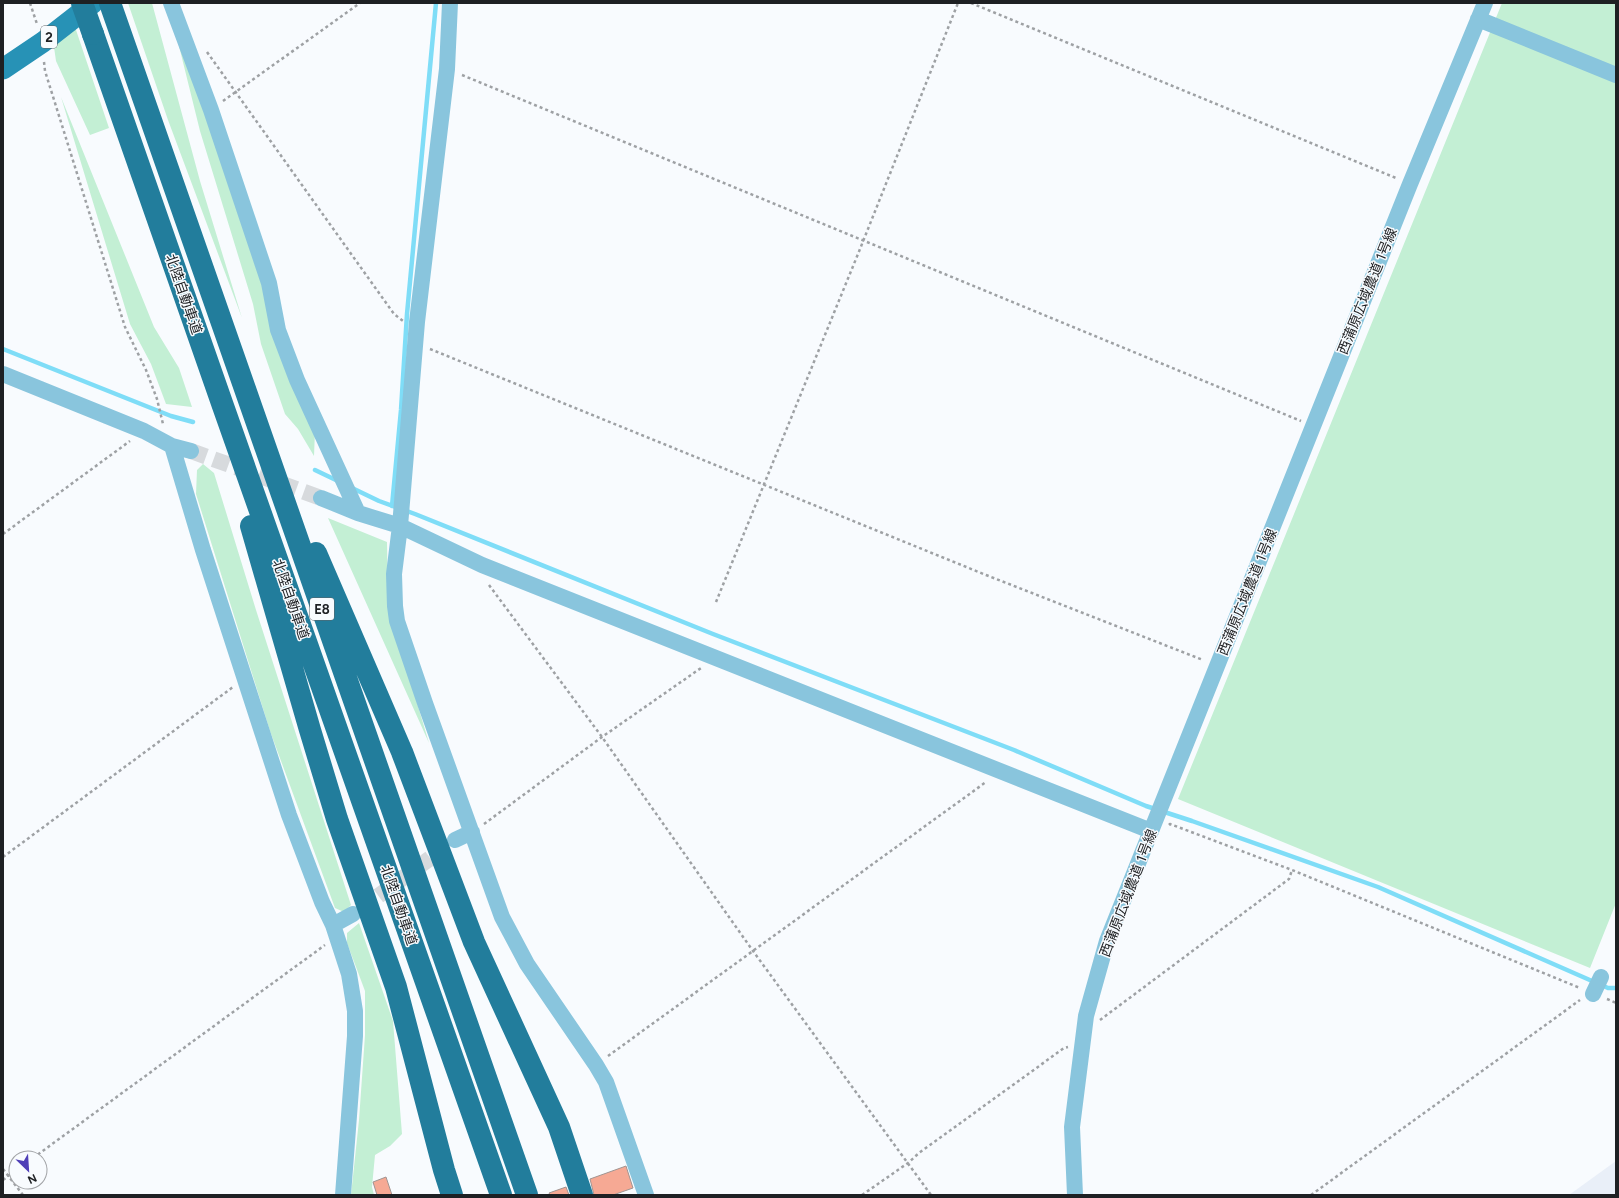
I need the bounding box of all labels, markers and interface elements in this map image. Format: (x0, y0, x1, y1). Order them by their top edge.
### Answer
road number: 2 (41, 26, 57, 48)
street label: 西蒲原広域農道 1号線 (1334, 225, 1401, 357)
street label: 北陸自動車道 (162, 252, 205, 337)
street label: 西蒲原広域農道 1号線 (1214, 526, 1281, 658)
street label: 北陸自動車道 (269, 557, 312, 642)
road number: E8 (310, 598, 334, 620)
street label: 西蒲原広域農道 1号線 (1096, 827, 1161, 959)
street label: 北陸自動車道 (377, 863, 420, 948)
north arrow (8, 1150, 48, 1190)
text: N (25, 1171, 39, 1186)

